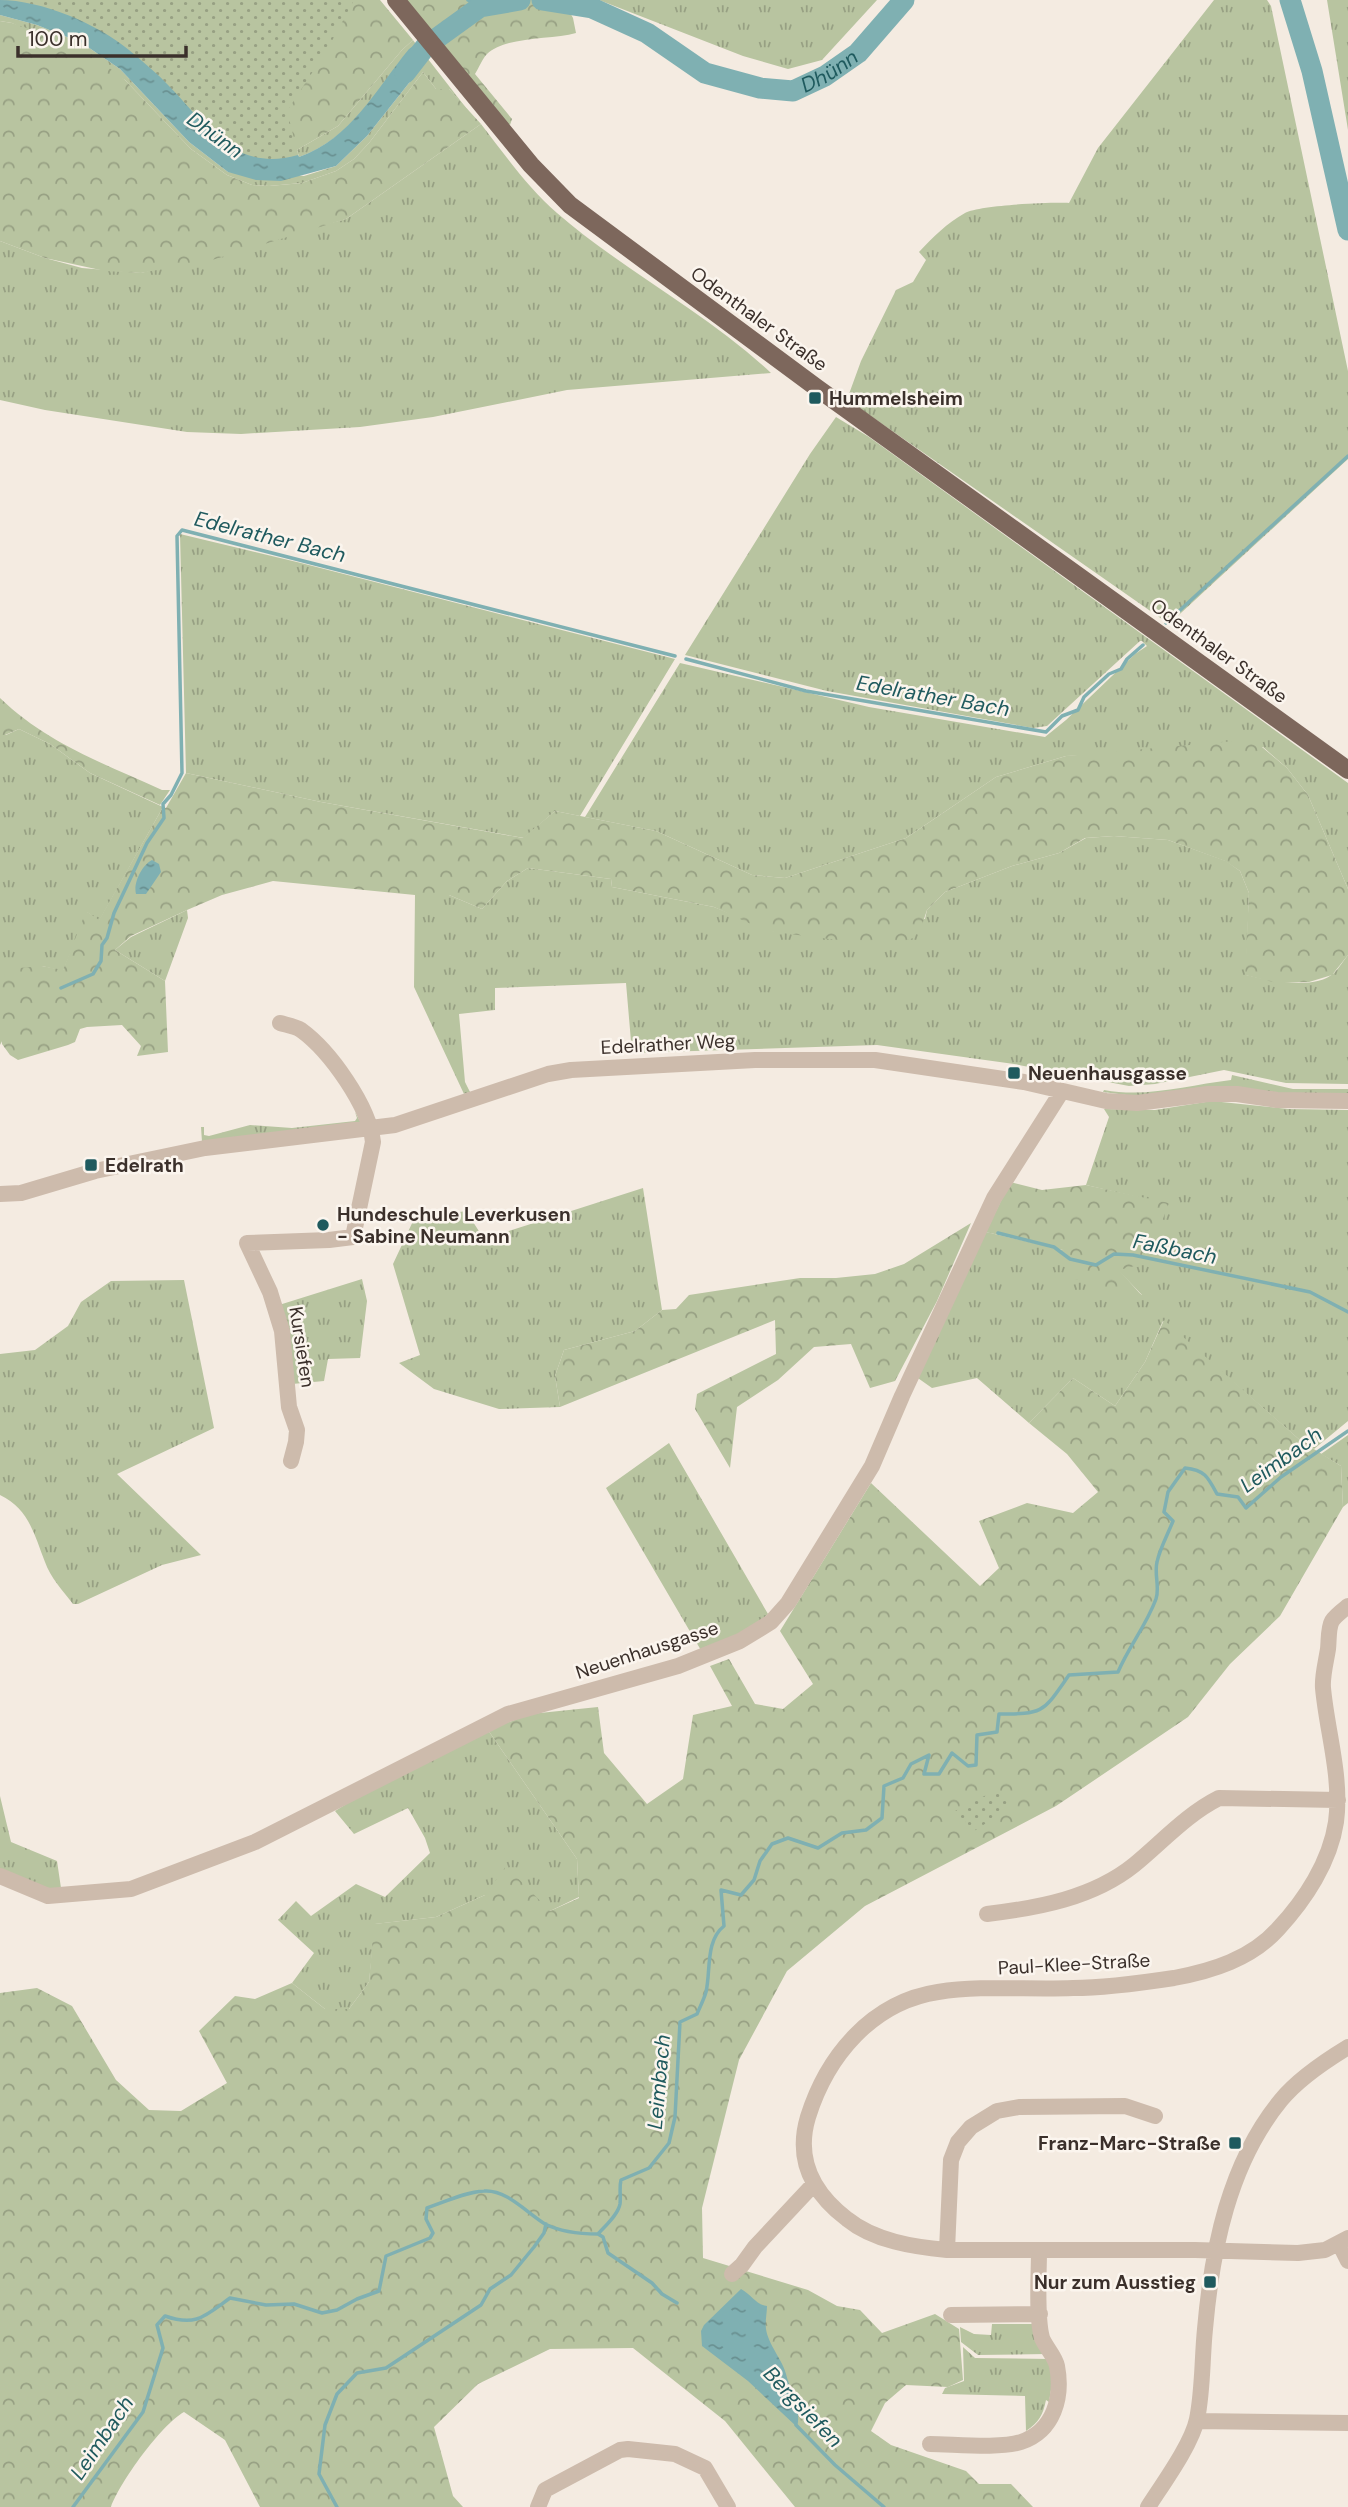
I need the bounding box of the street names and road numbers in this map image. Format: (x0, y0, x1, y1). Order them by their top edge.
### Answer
street label: Odenthaler Straße (686, 261, 832, 377)
street label: Odenthaler Straße (1146, 593, 1292, 709)
street label: Edelrather Weg (600, 1028, 736, 1060)
street label: Kursiefen (283, 1305, 321, 1389)
street label: Neuenhausgasse (572, 1615, 722, 1685)
street label: Paul-Klee-Straße (997, 1948, 1151, 1980)

